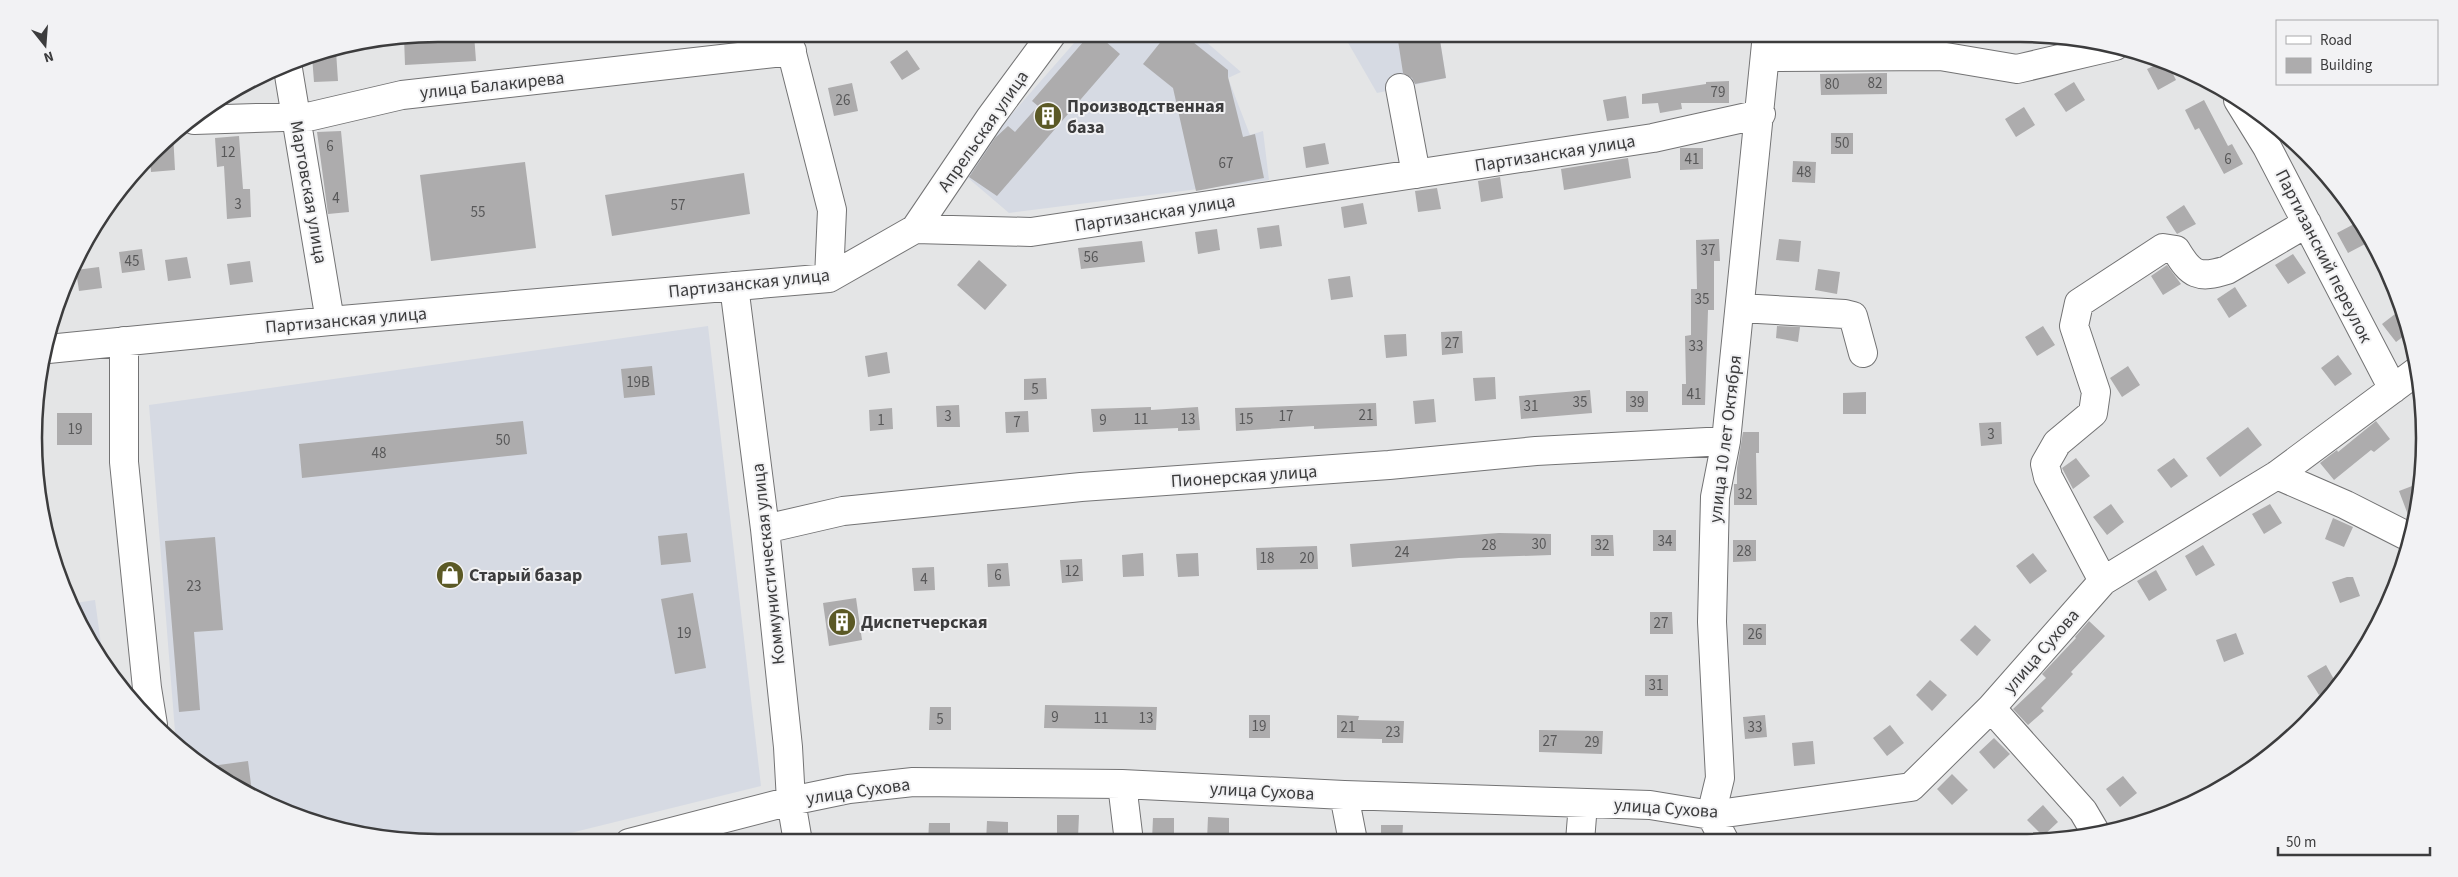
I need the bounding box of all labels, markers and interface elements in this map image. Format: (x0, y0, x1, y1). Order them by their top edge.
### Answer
north arrow (20, 20, 70, 70)
legend (2276, 20, 2438, 85)
text: Road (2320, 30, 2352, 51)
text: N (41, 46, 56, 67)
text: Building (2320, 55, 2373, 76)
street label: улица Балакирева (419, 65, 566, 106)
street label: Апрельская улица (932, 65, 1035, 197)
house number: 82 (1868, 73, 1882, 94)
house number: 80 (1825, 74, 1839, 95)
house number: 79 (1711, 82, 1725, 103)
house number: 26 (836, 90, 850, 111)
place label: Производственная база (1067, 94, 1224, 140)
building icon: Производственная база (1033, 101, 1063, 131)
street label: Мартовская улица (284, 119, 333, 266)
street label: Партизанская улица (1473, 128, 1637, 179)
house number: 50 (1835, 133, 1849, 154)
house number: 6 (326, 136, 334, 157)
house number: 12 (221, 142, 235, 163)
house number: 41 (1685, 149, 1699, 170)
house number: 6 (2224, 149, 2232, 170)
house number: 67 (1219, 153, 1233, 174)
house number: 48 (1797, 162, 1811, 183)
street label: Партизанский переулок (2269, 165, 2378, 347)
house number: 4 (332, 188, 340, 209)
street label: Партизанская улица (1073, 188, 1237, 239)
house number: 3 (234, 194, 242, 215)
house number: 57 (671, 195, 685, 216)
house number: 55 (471, 202, 485, 223)
house number: 37 (1701, 240, 1715, 261)
house number: 56 (1084, 247, 1098, 268)
house number: 45 (125, 251, 139, 272)
street label: Партизанская улица (667, 263, 831, 304)
house number: 35 (1695, 289, 1709, 310)
street label: Партизанская улица (264, 301, 428, 340)
house number: 27 (1445, 333, 1459, 354)
house number: 33 (1689, 336, 1703, 357)
street label: улица 10 лет Октября (1703, 354, 1748, 524)
house number: 19В (626, 372, 650, 393)
house number: 5 (1031, 379, 1039, 400)
house number: 41 (1687, 384, 1701, 405)
house number: 35 (1573, 392, 1587, 413)
house number: 39 (1630, 392, 1644, 413)
house number: 31 (1524, 396, 1538, 417)
house number: 21 (1359, 405, 1373, 426)
house number: 3 (944, 406, 952, 427)
house number: 17 (1279, 406, 1293, 427)
house number: 11 (1134, 409, 1148, 430)
house number: 13 (1181, 409, 1195, 430)
house number: 15 (1239, 409, 1253, 430)
house number: 1 (877, 410, 885, 431)
house number: 9 (1099, 410, 1107, 431)
house number: 7 (1013, 412, 1021, 433)
house number: 19 (68, 419, 82, 440)
house number: 3 (1987, 424, 1995, 445)
house number: 50 (496, 430, 510, 451)
house number: 48 (372, 443, 386, 464)
street label: Пионерская улица (1170, 459, 1318, 494)
street label: Коммунистическая улица (745, 462, 791, 666)
house number: 32 (1738, 484, 1752, 505)
house number: 34 (1658, 531, 1673, 552)
house number: 30 (1532, 534, 1546, 555)
house number: 28 (1482, 535, 1496, 556)
house number: 32 (1595, 535, 1609, 556)
house number: 28 (1737, 541, 1751, 562)
house number: 24 (1395, 542, 1410, 563)
house number: 18 (1260, 548, 1274, 569)
house number: 20 (1300, 548, 1314, 569)
shop icon: Старый базар (435, 560, 465, 590)
house number: 12 (1065, 561, 1079, 582)
place label: Старый базар (469, 563, 582, 588)
house number: 6 (994, 565, 1002, 586)
house number: 4 (920, 569, 928, 590)
house number: 23 (187, 576, 201, 597)
street label: улица Сухова (1998, 604, 2085, 699)
building icon: Диспетчерская (827, 607, 857, 637)
place label: Диспетчерская (861, 610, 988, 635)
house number: 27 (1654, 613, 1668, 634)
house number: 19 (677, 623, 691, 644)
house number: 26 (1748, 624, 1762, 645)
house number: 31 (1649, 675, 1663, 696)
house number: 9 (1051, 707, 1059, 728)
house number: 11 (1094, 708, 1108, 729)
house number: 13 (1139, 708, 1153, 729)
house number: 5 (936, 709, 944, 730)
house number: 19 (1252, 716, 1266, 737)
house number: 21 (1341, 717, 1355, 738)
house number: 33 (1748, 717, 1762, 738)
house number: 23 (1386, 722, 1400, 743)
house number: 27 (1543, 731, 1557, 752)
house number: 29 (1585, 732, 1599, 753)
street label: улица Сухова (805, 772, 912, 811)
street label: улица Сухова (1209, 776, 1315, 807)
street label: улица Сухова (1613, 792, 1719, 825)
scale bar (2278, 824, 2430, 856)
text: 50 m (2286, 832, 2316, 853)

